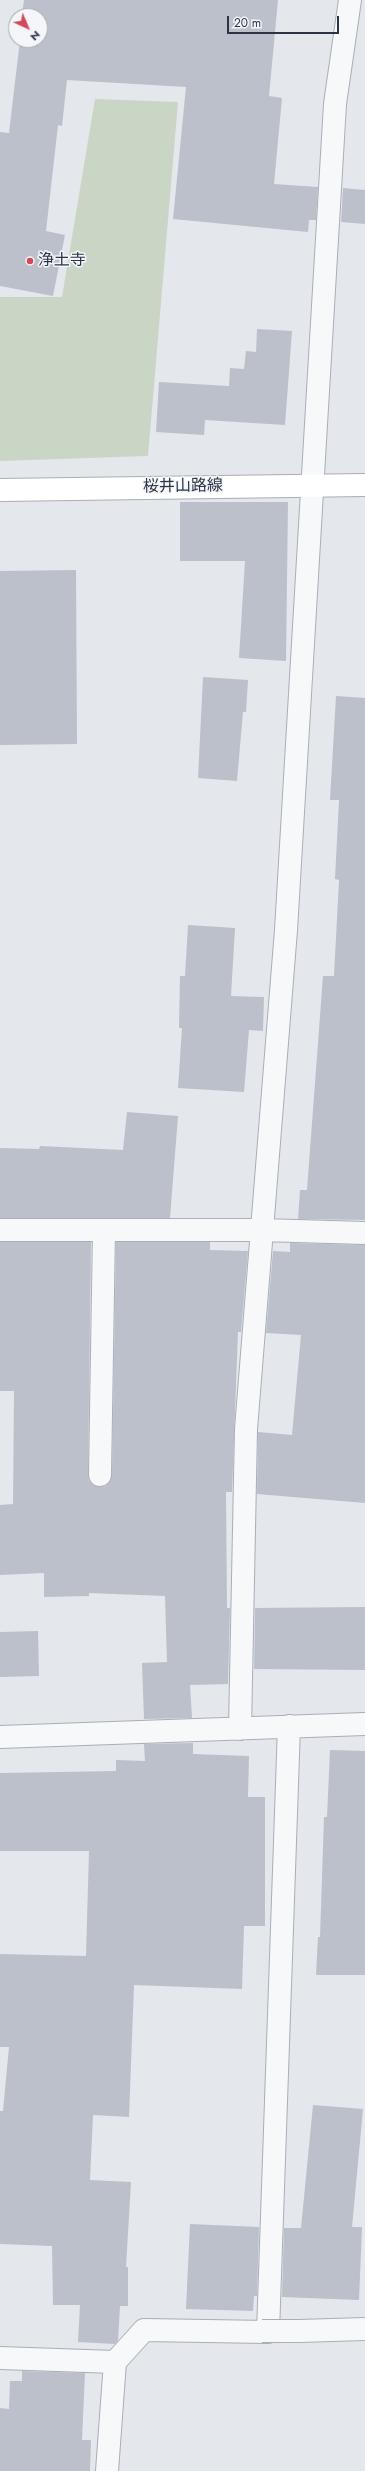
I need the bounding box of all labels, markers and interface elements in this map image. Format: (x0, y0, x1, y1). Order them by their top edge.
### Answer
north arrow (8, 8, 48, 48)
scale bar (229, 8, 341, 34)
text: 20 m (234, 14, 261, 32)
text: N (27, 27, 44, 45)
place label: 浄土寺 (38, 251, 86, 271)
marker: 浄土寺 (25, 256, 35, 266)
street label: 桜井山路線 (143, 477, 223, 497)

